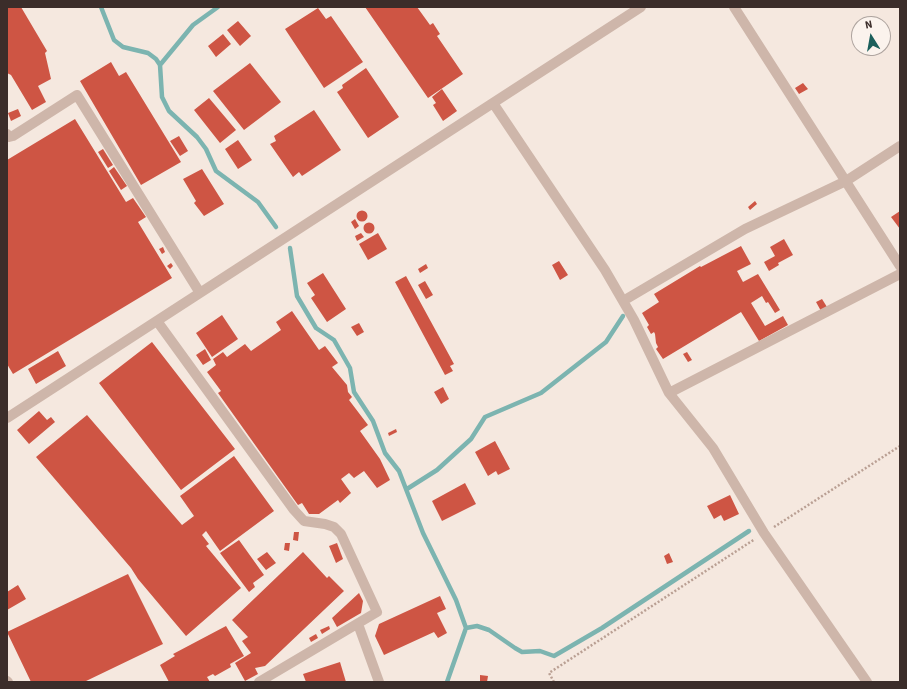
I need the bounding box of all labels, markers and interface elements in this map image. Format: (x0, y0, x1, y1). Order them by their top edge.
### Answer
north arrow (851, 16, 891, 56)
text: N (864, 17, 874, 33)

